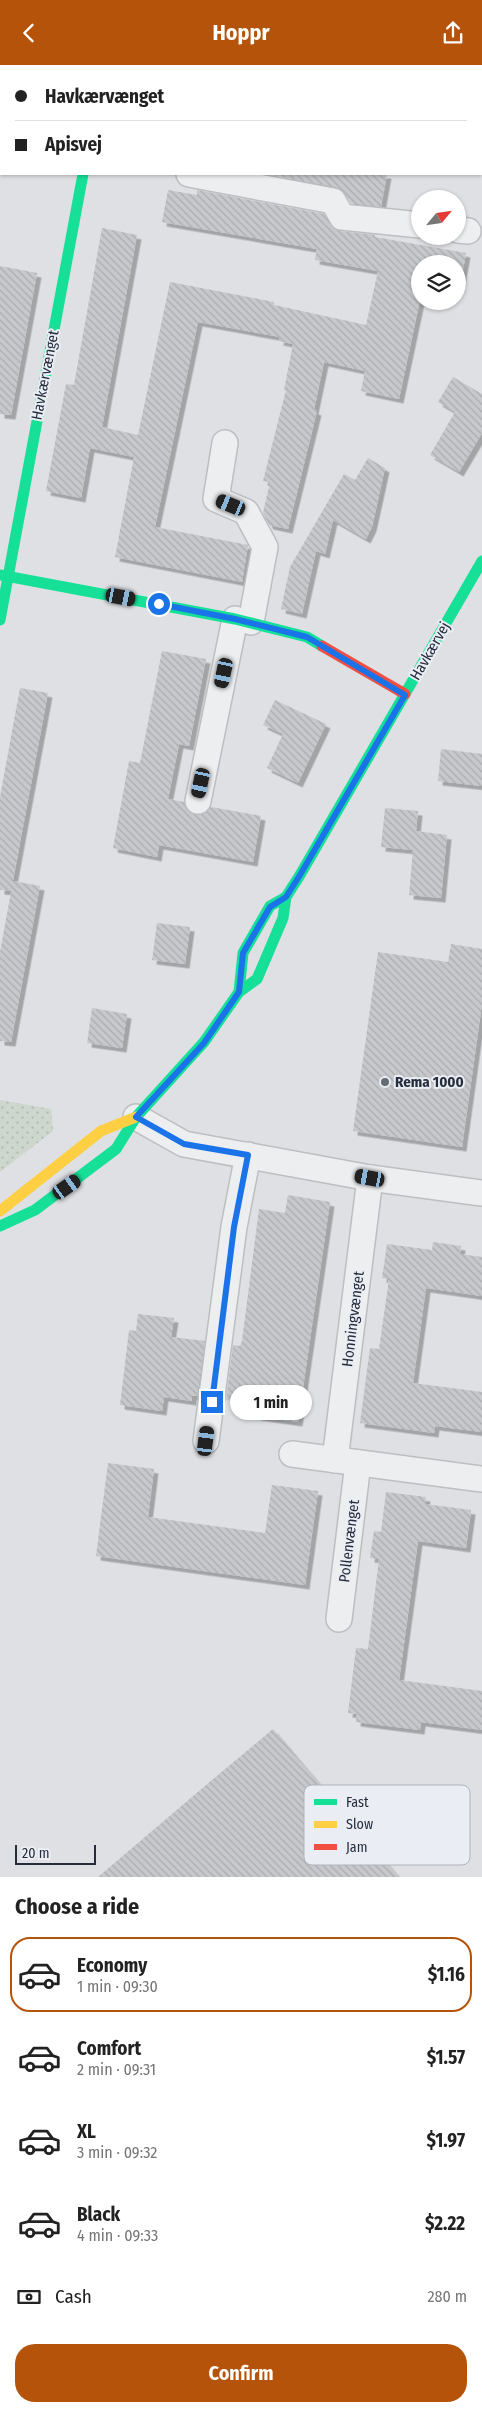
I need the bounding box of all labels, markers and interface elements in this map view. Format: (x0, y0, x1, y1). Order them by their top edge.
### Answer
icon: back (15, 19, 43, 47)
text: Hoppr (213, 19, 269, 46)
icon: share (439, 19, 467, 47)
text: Havkærvænget (45, 85, 164, 108)
text: Apisvej (45, 133, 102, 156)
north arrow (411, 190, 466, 245)
map controls (411, 190, 466, 310)
button: layers (411, 255, 466, 310)
street label: Havkærvænget (27, 328, 63, 422)
car (214, 492, 247, 518)
car (104, 587, 137, 607)
route start (148, 593, 170, 615)
street label: Havkærvej (406, 619, 454, 683)
car (213, 657, 234, 689)
car (190, 767, 211, 799)
place label: Rema 1000 (395, 1073, 464, 1091)
marker: Rema 1000 (379, 1076, 391, 1088)
car (353, 1168, 386, 1188)
car (50, 1172, 83, 1202)
street label: Honningvænget (338, 1270, 368, 1368)
callout: 1 min (230, 1385, 312, 1419)
route end (201, 1391, 223, 1413)
text: 1 min (254, 1393, 288, 1412)
car (196, 1425, 215, 1457)
street label: Pollenvænget (335, 1498, 363, 1583)
legend (304, 1785, 470, 1865)
text: Fast (346, 1794, 369, 1811)
text: Slow (346, 1816, 373, 1833)
text: Jam (346, 1839, 367, 1856)
scale bar (15, 1842, 96, 1865)
text: 20 m (22, 1845, 50, 1862)
text: Choose a ride (15, 1893, 139, 1920)
icon: car (17, 1952, 62, 1997)
text: Economy (77, 1954, 147, 1977)
text: $1.16 (428, 1963, 465, 1986)
text: 1 min · 09:30 (77, 1977, 158, 1996)
icon: car (17, 2035, 62, 2080)
text: Comfort (77, 2037, 141, 2060)
text: $1.57 (427, 2046, 465, 2069)
text: 2 min · 09:31 (77, 2060, 156, 2079)
icon: car (17, 2118, 62, 2163)
text: XL (77, 2120, 96, 2143)
text: $1.97 (427, 2129, 465, 2152)
text: 3 min · 09:32 (77, 2143, 157, 2162)
icon: car (17, 2201, 62, 2246)
text: Black (77, 2203, 120, 2226)
text: $2.22 (425, 2212, 465, 2235)
text: 4 min · 09:33 (77, 2226, 158, 2245)
icon: cash (15, 2283, 43, 2311)
text: Cash (55, 2285, 92, 2308)
text: 280 m (428, 2287, 467, 2306)
button: Confirm (15, 2344, 467, 2402)

